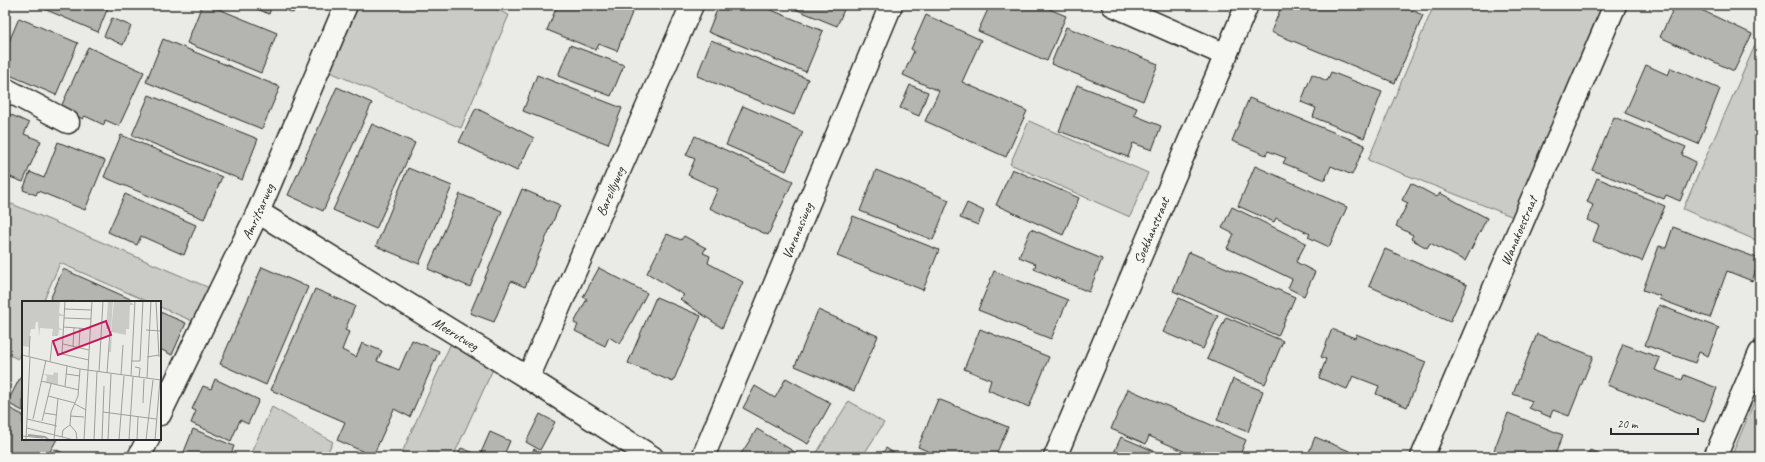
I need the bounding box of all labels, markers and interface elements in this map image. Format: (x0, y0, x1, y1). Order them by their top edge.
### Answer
street label: Bareillyweg (592, 163, 629, 218)
street label: Amritsarweg (238, 180, 278, 242)
street label: Wanakoestraat (1496, 192, 1542, 268)
street label: Soekhanstraat (1130, 194, 1173, 266)
street label: Varanasiweg (778, 199, 817, 261)
inset map (22, 301, 161, 440)
street label: Meerutweg (430, 313, 483, 355)
scale bar (1611, 410, 1698, 436)
text: 20 m (1617, 416, 1639, 432)

